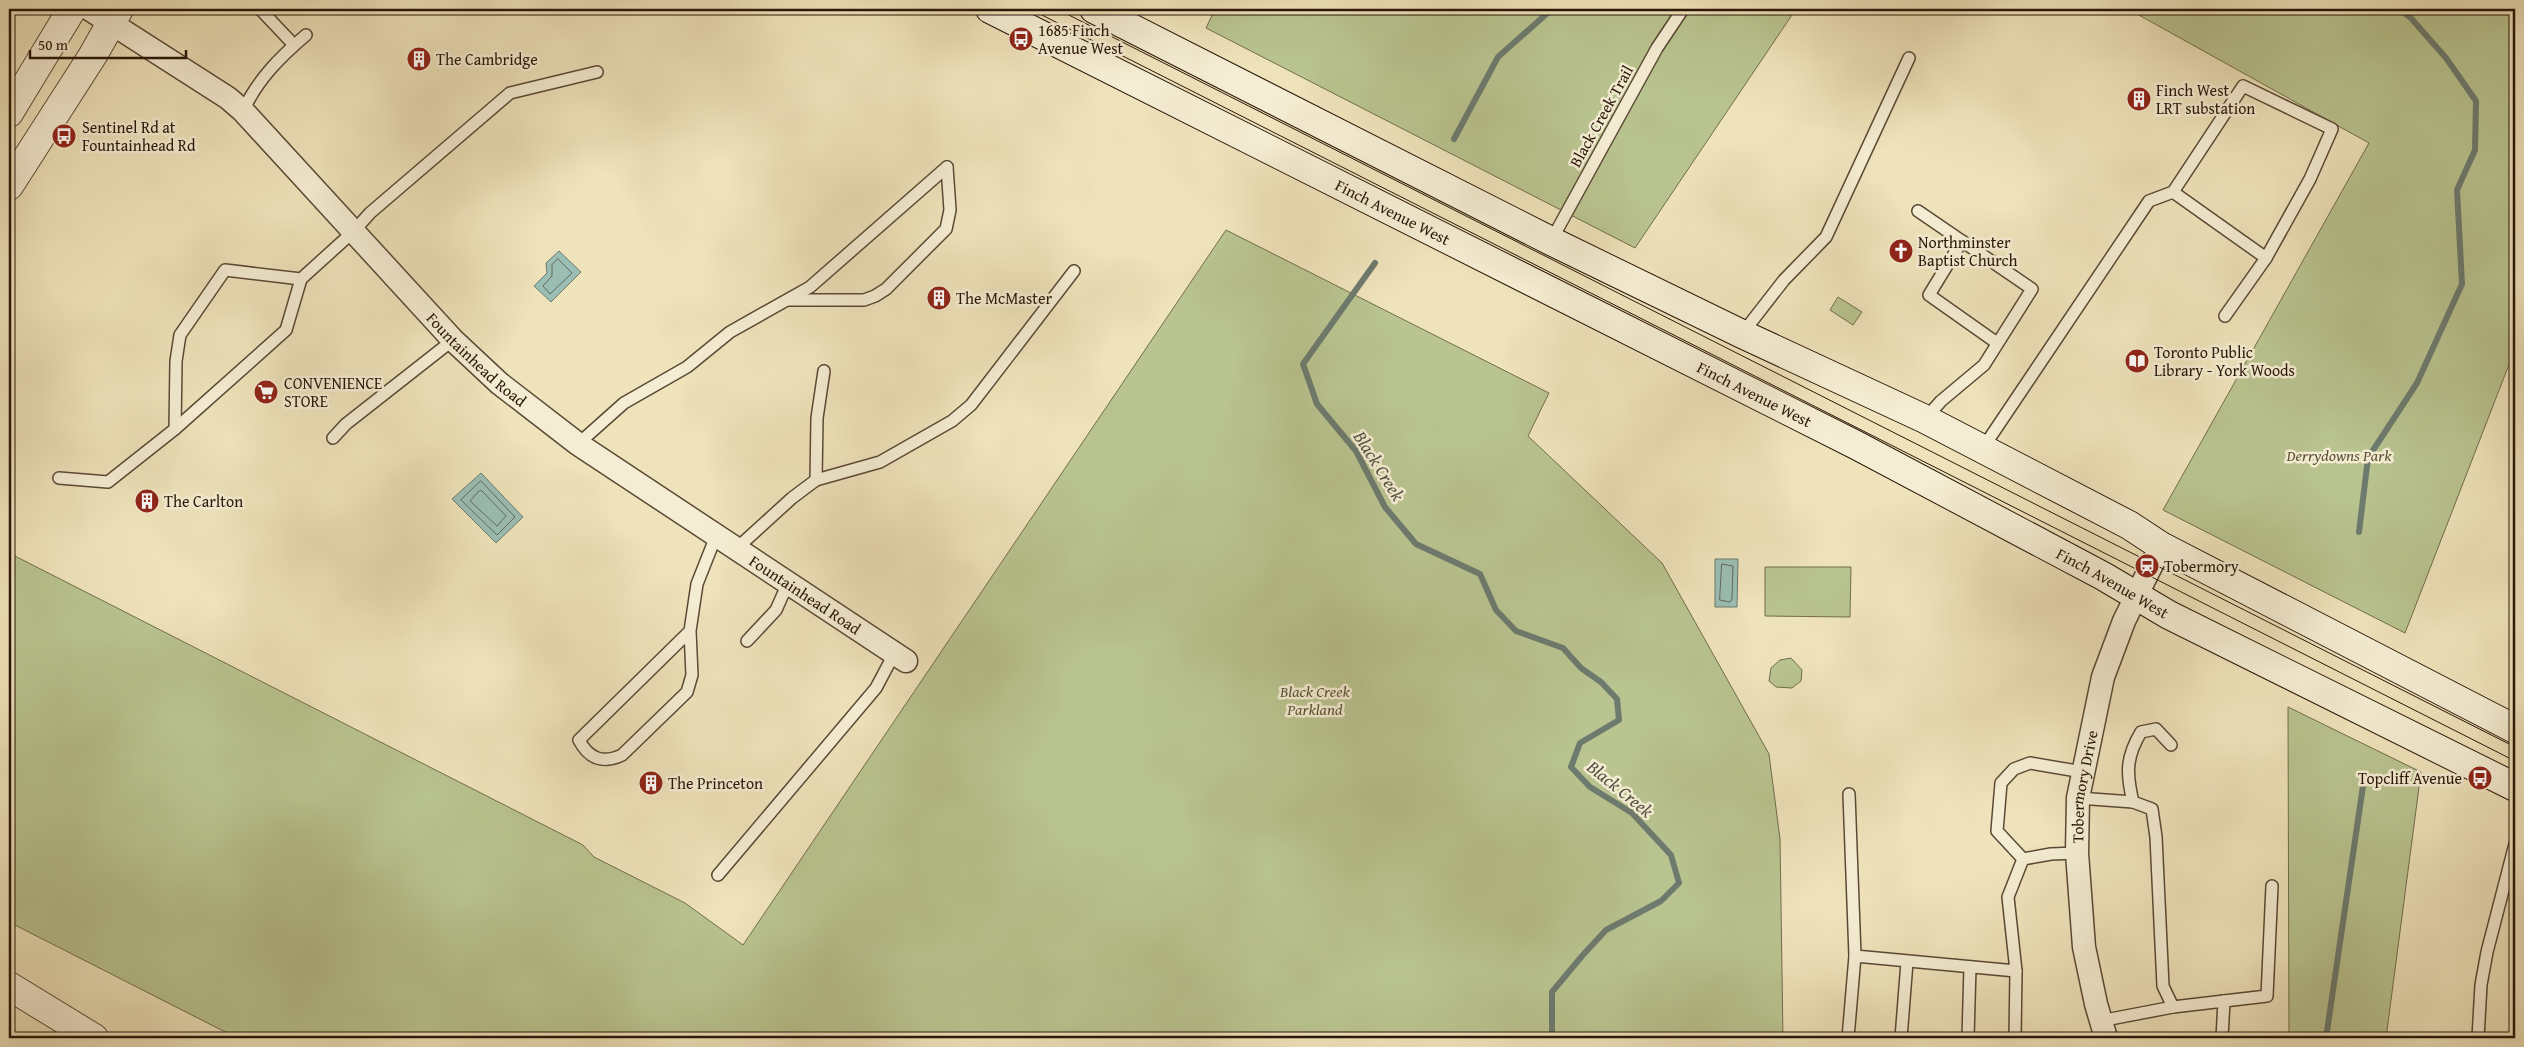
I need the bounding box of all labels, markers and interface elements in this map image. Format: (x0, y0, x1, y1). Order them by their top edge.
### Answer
place label: 1685 Finch Avenue West (1038, 18, 1124, 60)
bus stop icon: 1685 Finch Avenue West (1008, 26, 1034, 52)
scale bar (30, 28, 186, 60)
text: 50 m (38, 34, 69, 55)
building icon: The Cambridge (406, 46, 432, 72)
place label: The Cambridge (436, 47, 538, 71)
street label: Black Creek Trail (1563, 60, 1639, 171)
place label: Finch West LRT substation (2156, 78, 2255, 120)
building icon: Finch West LRT substation (2126, 86, 2152, 112)
place label: Sentinel Rd at Fountainhead Rd (82, 115, 196, 157)
bus stop icon: Sentinel Rd at Fountainhead Rd (51, 123, 77, 149)
street label: Finch Avenue West (1331, 173, 1455, 251)
place label: Northminster Baptist Church (1918, 230, 2017, 272)
church icon: Northminster Baptist Church (1888, 238, 1914, 264)
building icon: The McMaster (926, 285, 952, 311)
place label: The McMaster (956, 286, 1052, 310)
street label: Fountainhead Road (421, 307, 532, 412)
place label: Toronto Public Library - York Woods (2154, 340, 2295, 382)
library icon: Toronto Public Library - York Woods (2124, 348, 2150, 374)
street label: Finch Avenue West (1693, 355, 1816, 433)
place label: CONVENIENCE STORE (284, 371, 382, 413)
supermarket icon: CONVENIENCE STORE (253, 379, 279, 405)
water label: Black Creek (1347, 424, 1412, 507)
park label: Derrydowns Park (2286, 443, 2392, 467)
building icon: The Carlton (134, 488, 160, 514)
place label: The Carlton (164, 489, 243, 513)
street label: Finch Avenue West (2052, 541, 2174, 625)
street label: Fountainhead Road (745, 549, 866, 640)
station icon: Tobermory (2134, 553, 2160, 579)
place label: Tobermory (2164, 554, 2239, 578)
park label: Black Creek Parkland (1279, 679, 1351, 721)
street label: Tobermory Drive (2065, 728, 2104, 843)
water label: Black Creek (1581, 753, 1660, 824)
bus stop icon: Topcliff Avenue (2467, 765, 2493, 791)
place label: Topcliff Avenue (2358, 766, 2462, 790)
building icon: The Princeton (638, 770, 664, 796)
place label: The Princeton (668, 771, 763, 795)

